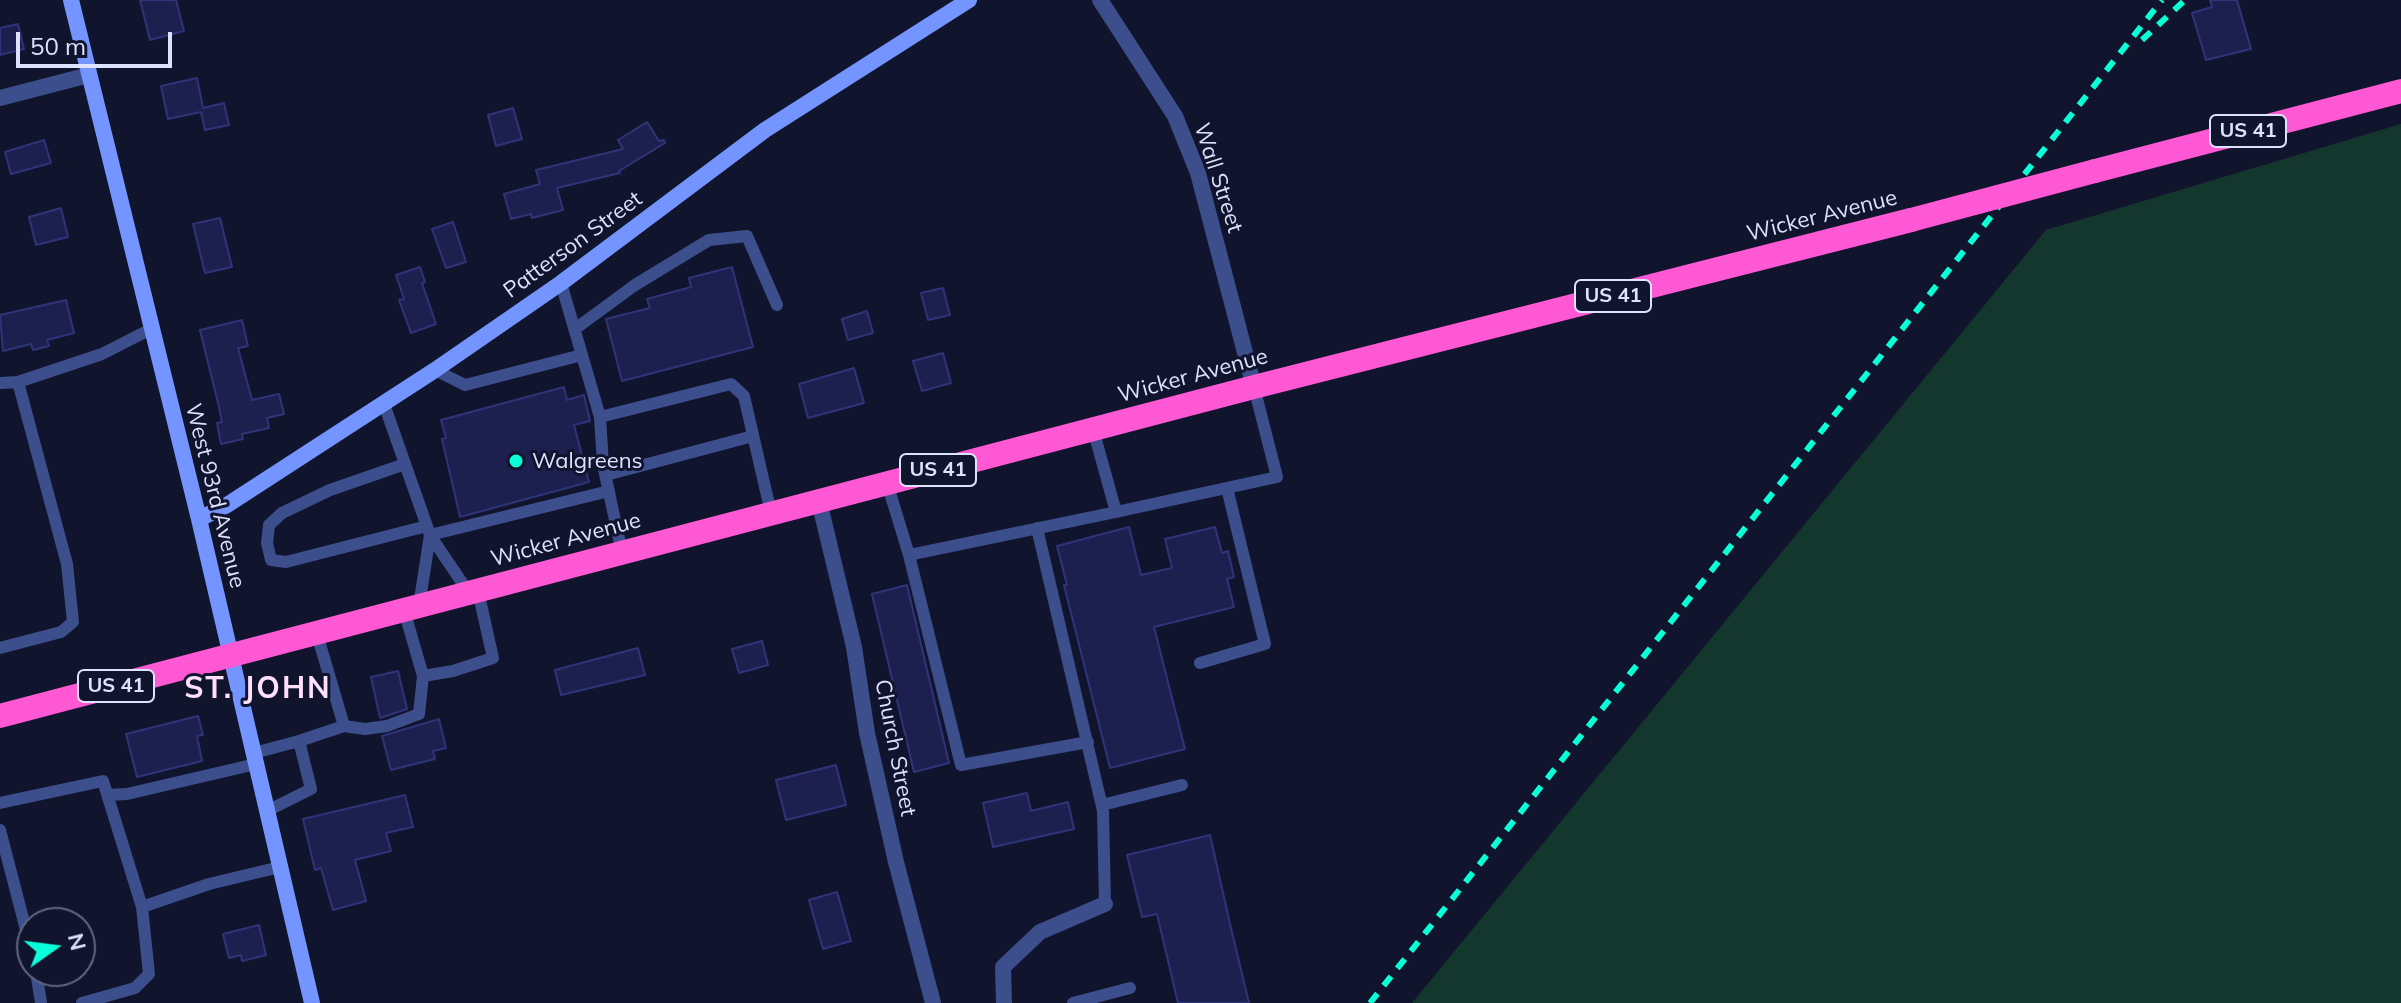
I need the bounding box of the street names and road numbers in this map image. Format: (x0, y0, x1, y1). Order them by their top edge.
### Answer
road number: US 41 (2210, 115, 2286, 147)
street label: Wall Street (1188, 120, 1248, 236)
street label: Wicker Avenue (1744, 185, 1900, 247)
street label: Patterson Street (499, 186, 647, 304)
road number: US 41 (1575, 280, 1651, 312)
street label: Wicker Avenue (1115, 343, 1271, 409)
street label: West 93rd Avenue (179, 401, 251, 591)
road number: US 41 (900, 454, 976, 486)
street label: Wicker Avenue (488, 507, 644, 573)
road number: US 41 (78, 670, 154, 702)
street label: Church Street (869, 677, 921, 819)

